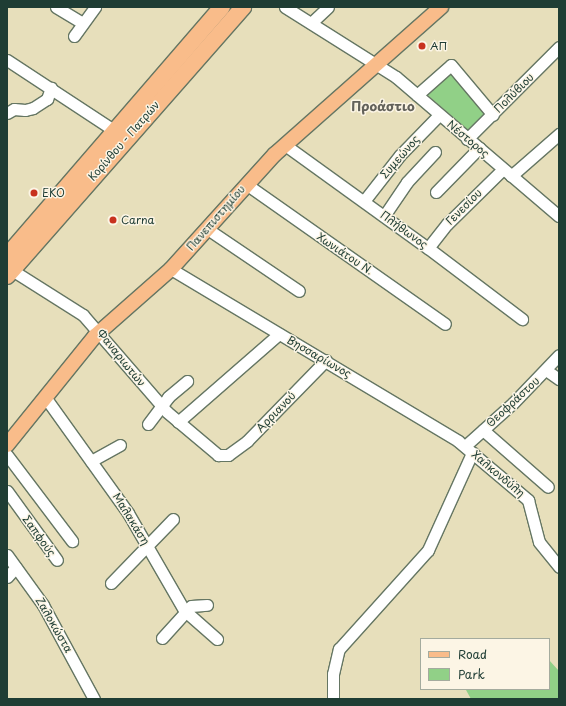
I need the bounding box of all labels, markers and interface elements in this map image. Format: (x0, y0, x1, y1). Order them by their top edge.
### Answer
place label: ΑΠ (430, 39, 447, 53)
marker: ΑΠ (417, 41, 427, 51)
street label: Πολύβιου (491, 70, 537, 116)
street label: Κορίνθου - Πατρών (85, 98, 163, 184)
district label: Προάστιο (351, 98, 415, 114)
street label: Νέστορος (444, 118, 492, 160)
street label: Συμεώνος (378, 133, 422, 181)
street label: Πανεπιστημίου (184, 183, 248, 253)
place label: EKO (42, 186, 65, 200)
street label: Γενεσίου (443, 186, 485, 228)
marker: EKO (29, 188, 39, 198)
street label: Πλήθωνος (378, 208, 430, 252)
place label: Carna (121, 213, 154, 227)
marker: Carna (108, 215, 118, 225)
street label: Χωνιάτου Ν. (314, 230, 376, 278)
street label: Φαναριωτών (94, 327, 148, 389)
street label: Βησσαρίωνος (285, 333, 353, 381)
street label: Θεοφράστου (484, 374, 542, 430)
street label: Αρριανού (254, 389, 298, 435)
street label: Χαλκονδύλη (469, 448, 527, 500)
street label: Μαλακάση (110, 490, 152, 548)
street label: Σαπφούς (20, 513, 58, 559)
street label: Ζαλοκώστα (33, 595, 75, 655)
legend (420, 638, 550, 690)
text: Road (458, 645, 487, 663)
text: Park (458, 665, 485, 683)

